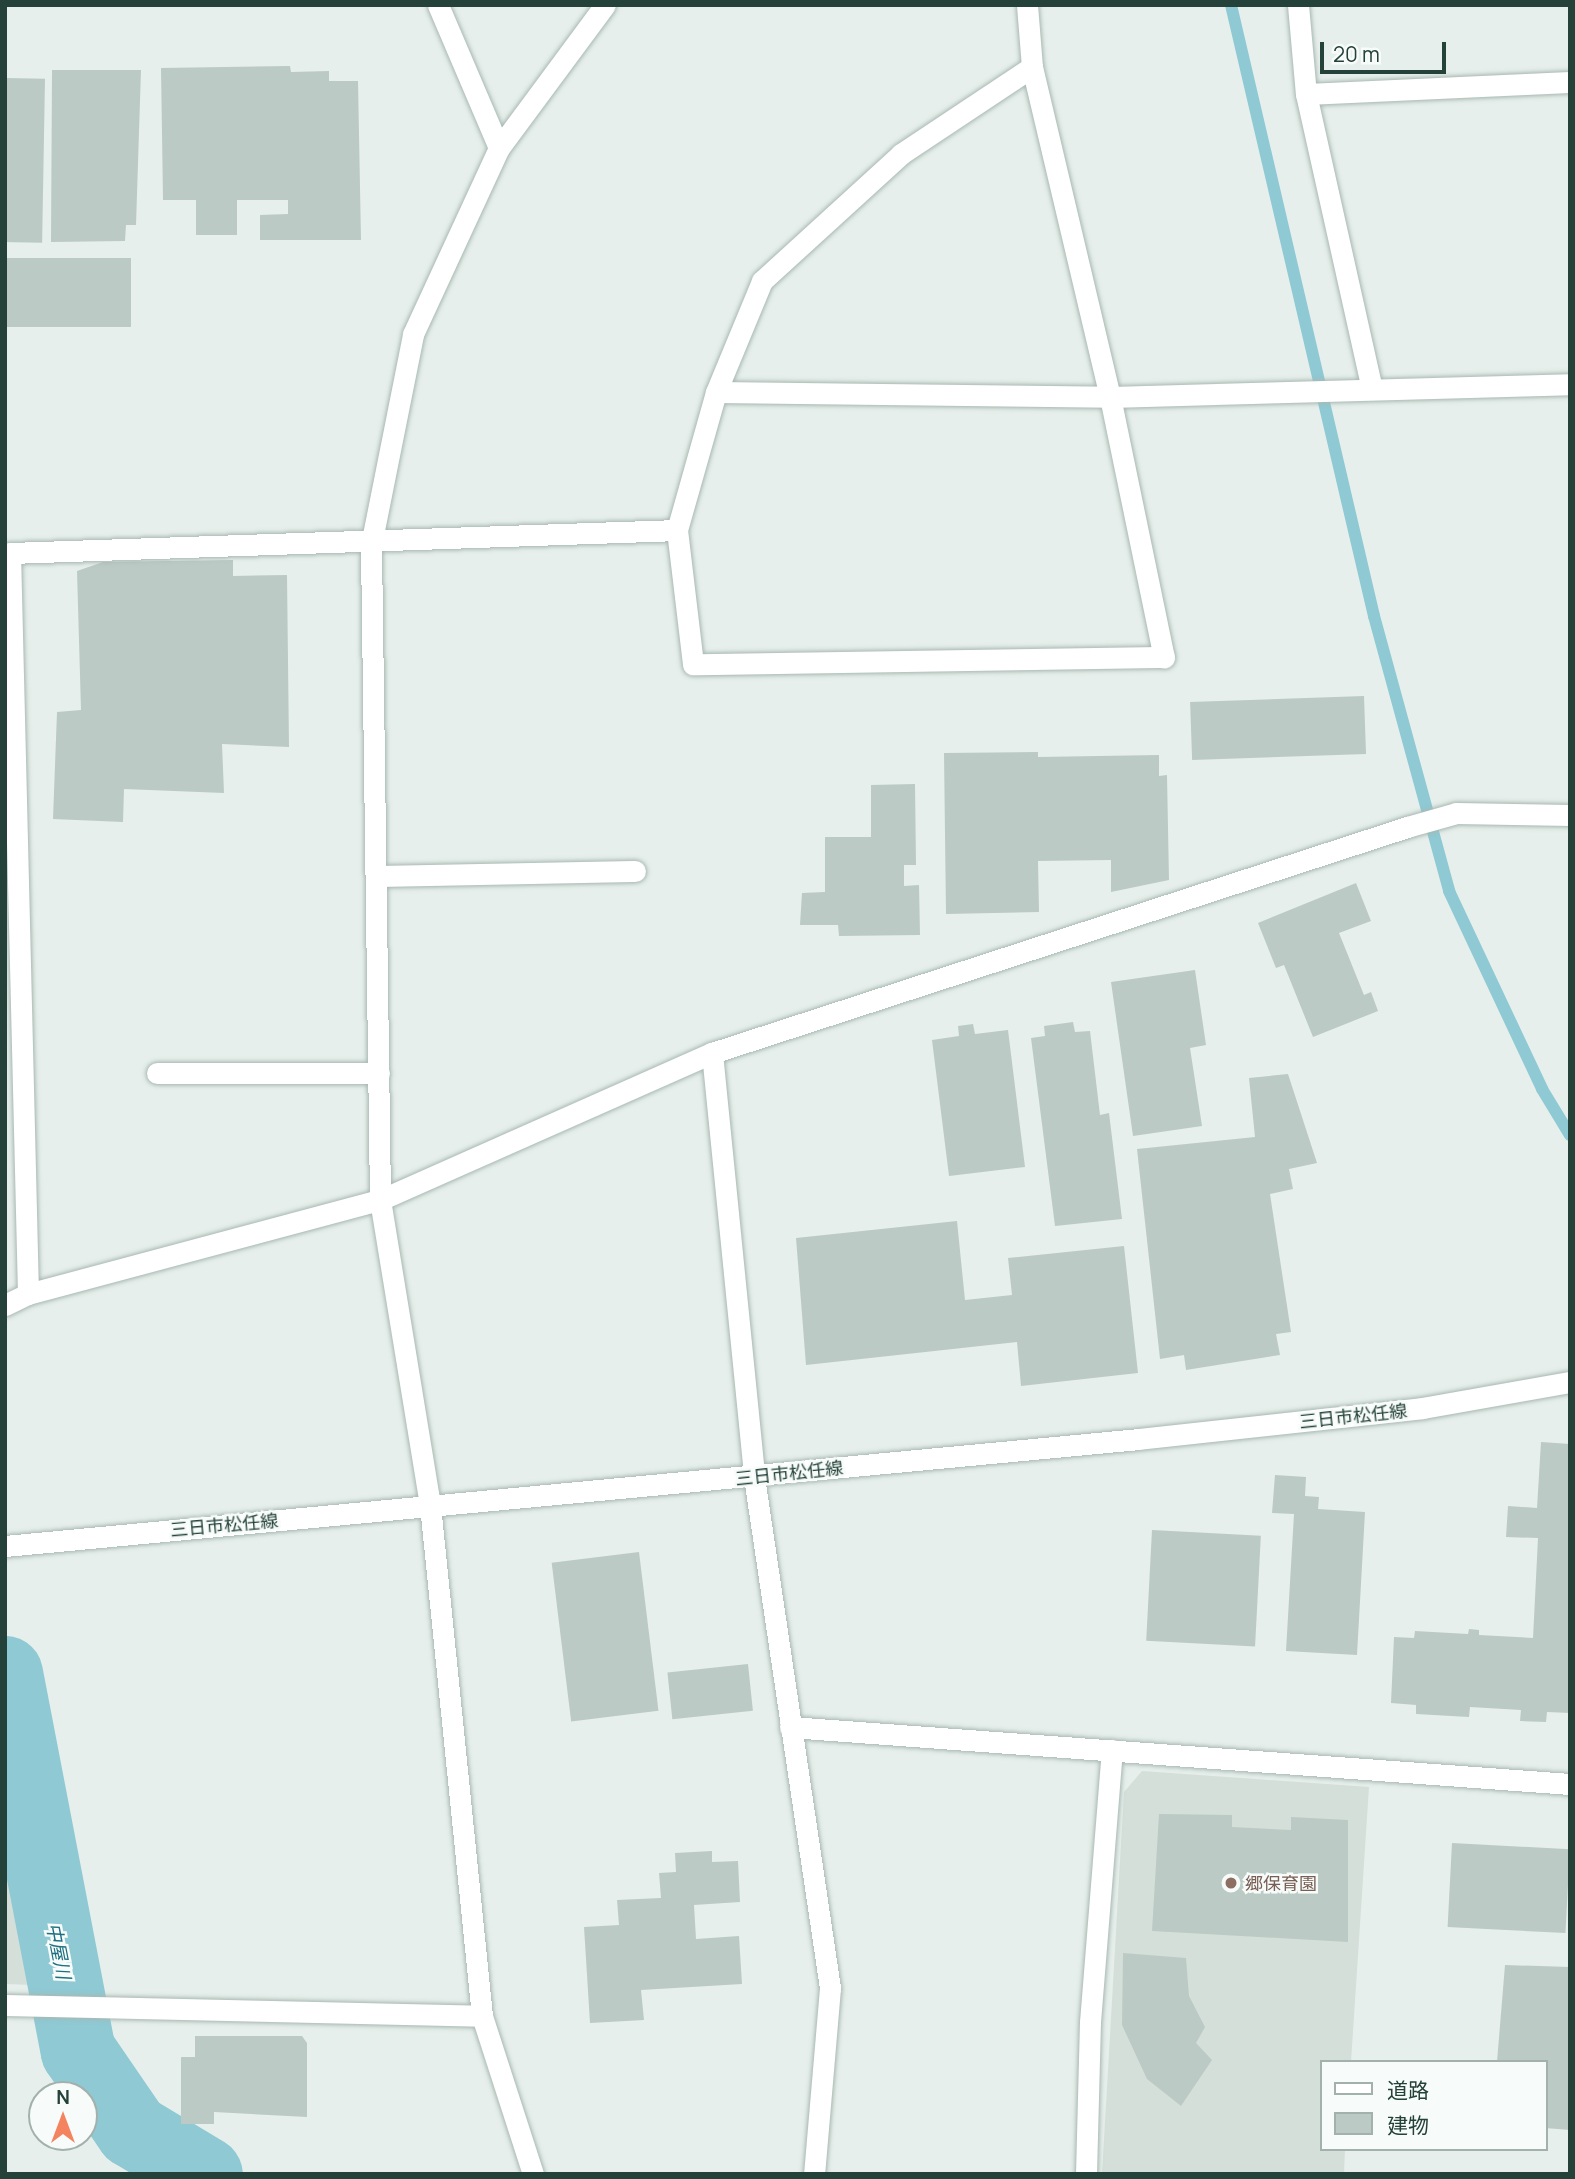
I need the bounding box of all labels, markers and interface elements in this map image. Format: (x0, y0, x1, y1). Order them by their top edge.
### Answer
scale bar (1323, 28, 1449, 72)
text: 20 m (1333, 40, 1380, 68)
street label: 三日市松任線 (1298, 1400, 1408, 1432)
street label: 三日市松任線 (734, 1457, 844, 1489)
street label: 三日市松任線 (169, 1510, 279, 1540)
place label: 郷保育園 (1245, 1872, 1317, 1894)
marker: 郷保育園 (1223, 1875, 1239, 1891)
water label: 中屋川 (41, 1921, 75, 1981)
legend (1320, 2060, 1547, 2151)
text: 道路 (1387, 2076, 1429, 2104)
north arrow (28, 2081, 98, 2151)
text: N (56, 2084, 70, 2110)
text: 建物 (1387, 2111, 1429, 2139)

